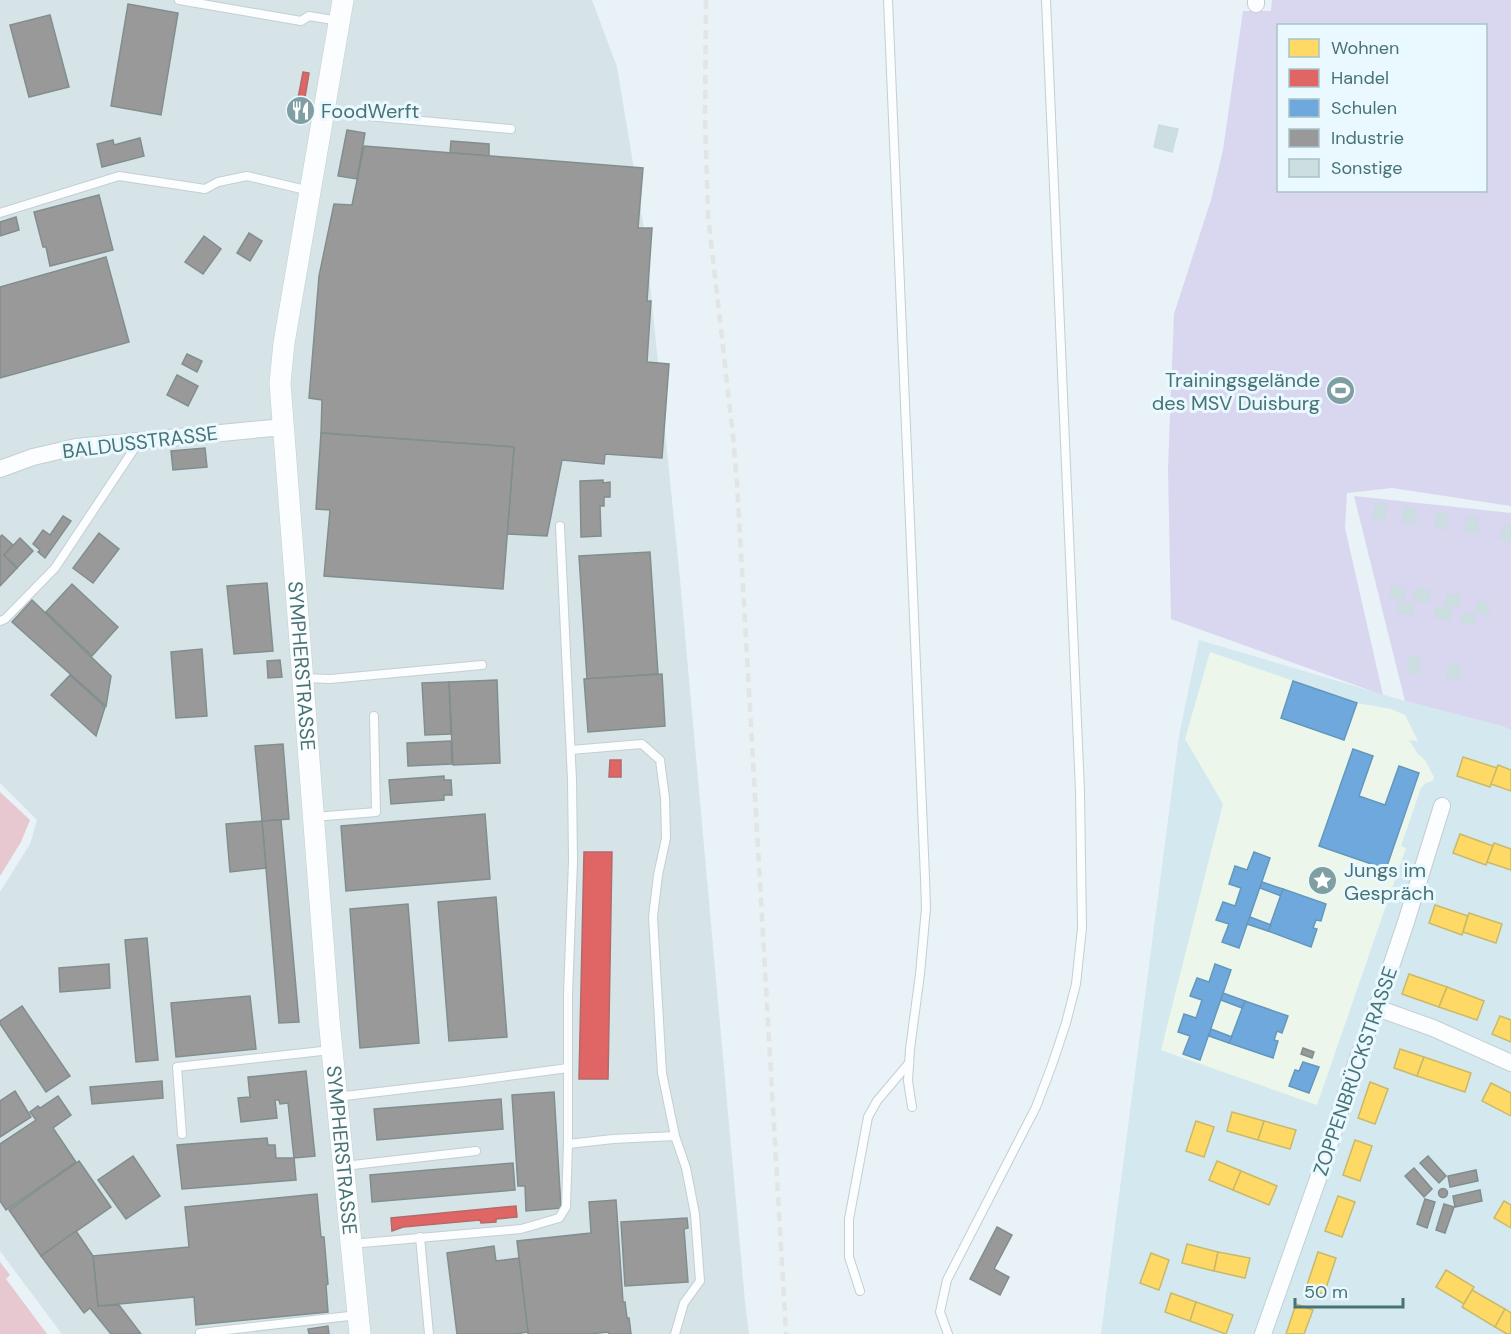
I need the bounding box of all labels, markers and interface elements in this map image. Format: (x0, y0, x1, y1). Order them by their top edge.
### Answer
legend (1277, 24, 1487, 192)
text: Wohnen (1331, 36, 1399, 60)
text: Handel (1331, 66, 1389, 90)
restaurant icon: FoodWerft (284, 95, 316, 127)
text: Schulen (1331, 96, 1397, 120)
place label: FoodWerft (321, 98, 419, 124)
text: Industrie (1331, 126, 1404, 150)
text: Sonstige (1331, 156, 1402, 180)
place label: Trainingsgelände des MSV Duisburg (1152, 367, 1320, 416)
sports icon: Trainingsgelände des MSV Duisburg (1325, 375, 1357, 407)
street label: BALDUSSTRASSE (61, 420, 219, 464)
street label: SYMPHERSTRASSE (282, 580, 321, 752)
place label: Jungs im Gespräch (1344, 857, 1434, 906)
place icon: Jungs im Gespräch (1307, 865, 1339, 897)
street label: ZOPPENBRÜCKSTRASSE (1307, 963, 1403, 1179)
street label: SYMPHERSTRASSE (321, 1064, 363, 1236)
scale bar (1295, 1271, 1403, 1309)
text: 50 m (1304, 1280, 1348, 1304)

